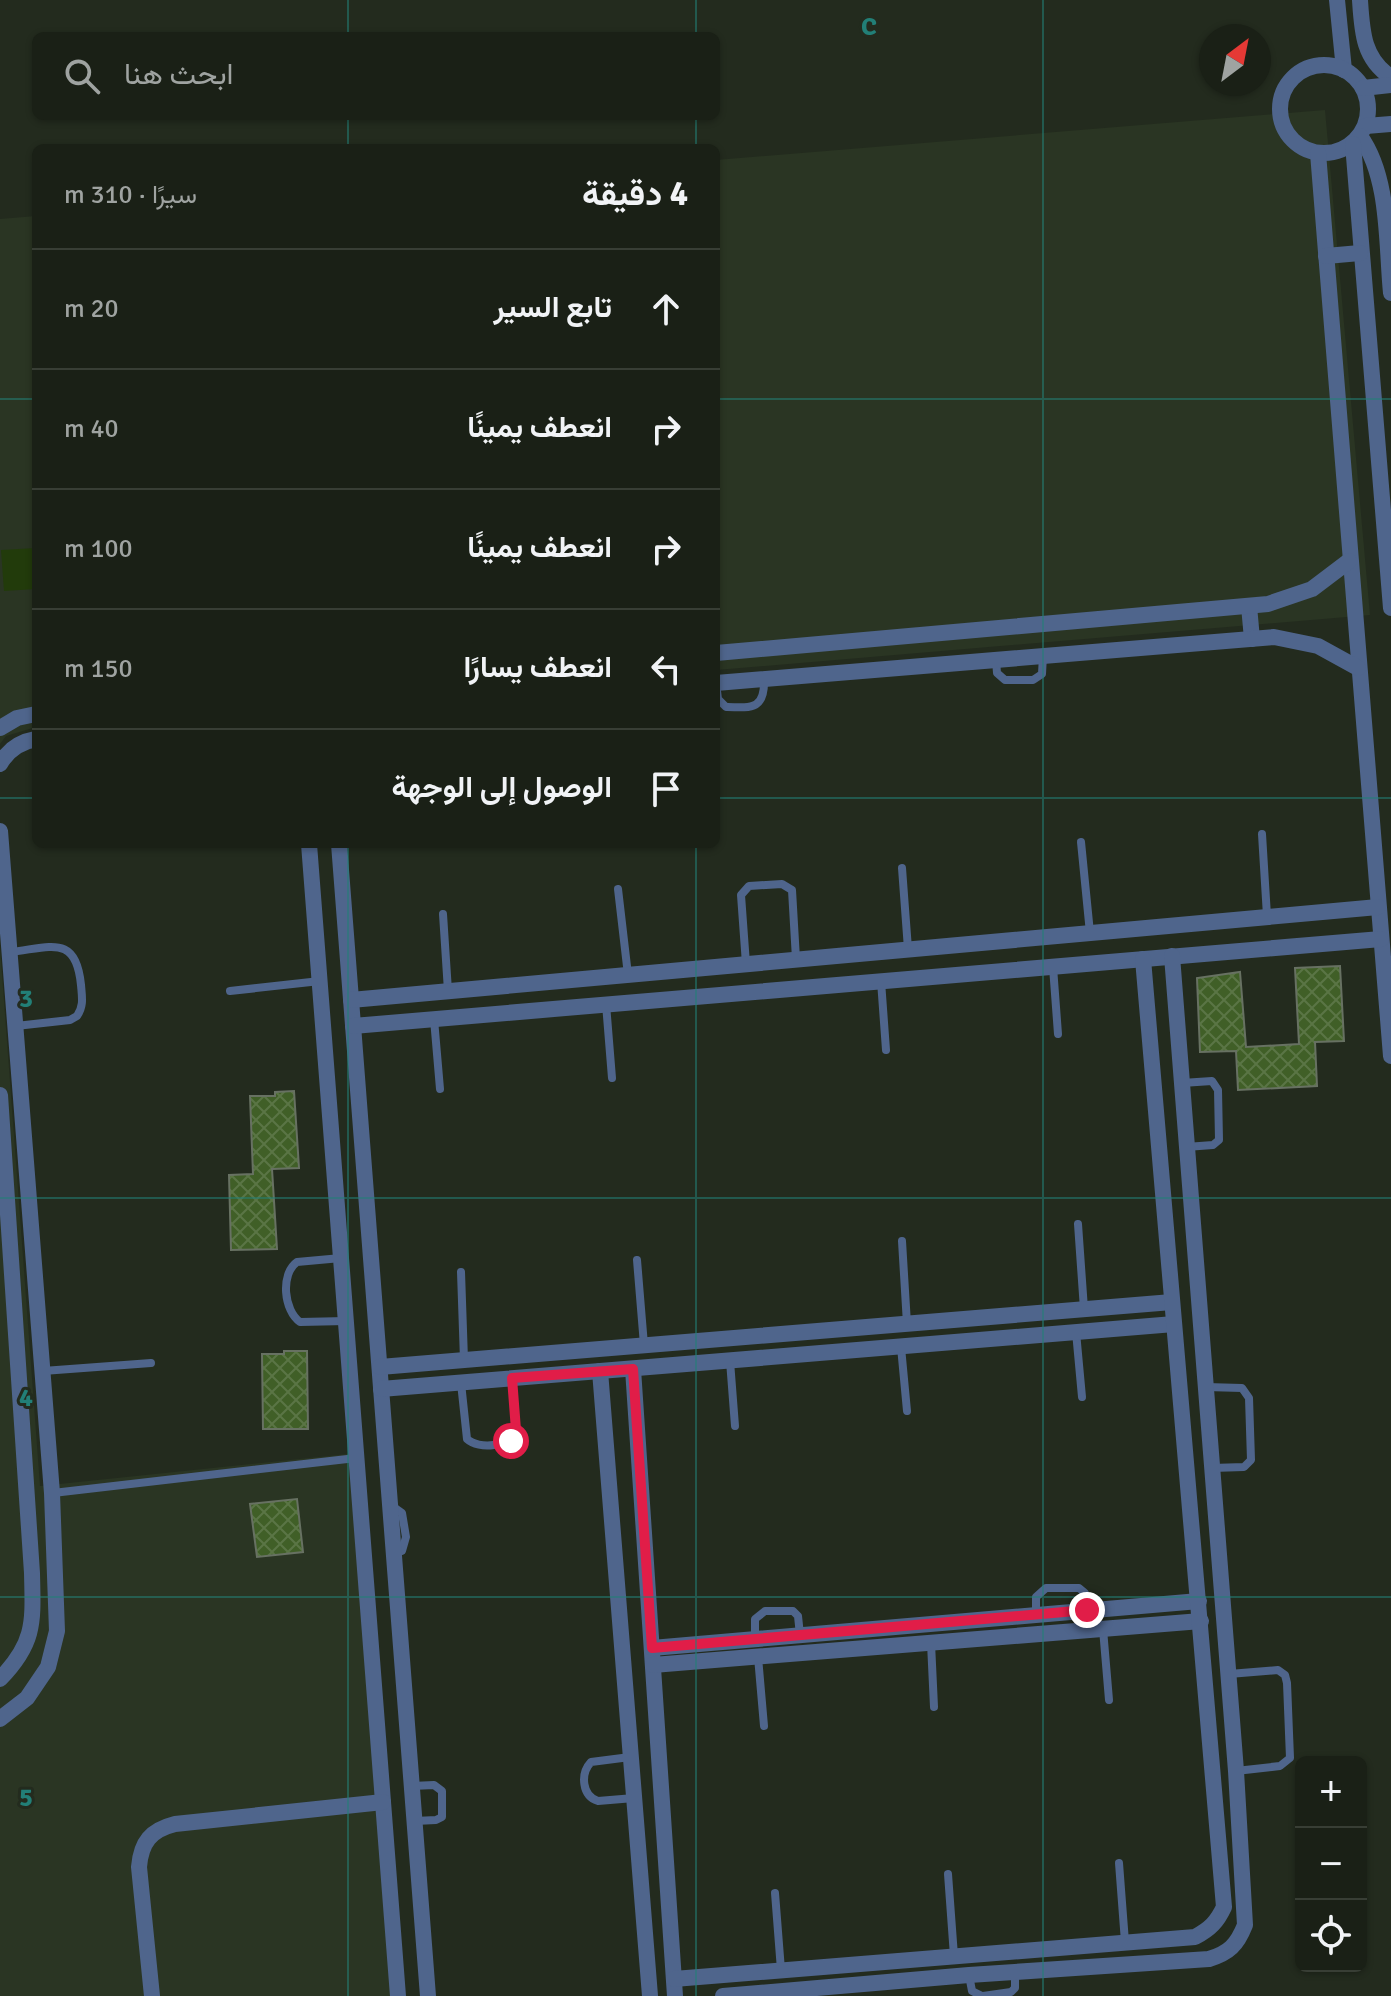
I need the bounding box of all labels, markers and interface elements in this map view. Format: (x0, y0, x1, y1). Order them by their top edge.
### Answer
text: C (861, 11, 877, 43)
north arrow (1199, 24, 1271, 96)
search box (32, 32, 720, 120)
icon: search (60, 54, 104, 98)
text: ابحث هنا (124, 56, 234, 93)
text: 4 دقيقة (582, 173, 688, 215)
text: سيرًا · 310 m (64, 179, 197, 211)
icon: ahead (644, 287, 688, 331)
text: تابع السير (494, 289, 612, 326)
text: 20 m (64, 293, 119, 325)
icon: right (644, 407, 688, 451)
text: انعطف يمينًا (467, 409, 612, 446)
text: 40 m (64, 413, 119, 445)
icon: right (644, 527, 688, 571)
text: انعطف يمينًا (467, 529, 612, 566)
text: 100 m (64, 533, 133, 565)
icon: left (644, 647, 688, 691)
text: انعطف يسارًا (463, 649, 612, 686)
text: 150 m (64, 653, 133, 685)
icon: arrive (644, 767, 688, 811)
text: الوصول إلى الوجهة (391, 769, 612, 806)
text: 3 (19, 983, 33, 1015)
text: 4 (19, 1382, 33, 1414)
route start (493, 1423, 529, 1459)
route end (1069, 1592, 1105, 1628)
map controls (1295, 1756, 1367, 1972)
button: + (1295, 1756, 1367, 1828)
text: 5 (19, 1782, 33, 1814)
button: − (1295, 1828, 1367, 1900)
button: locate (1295, 1900, 1367, 1972)

